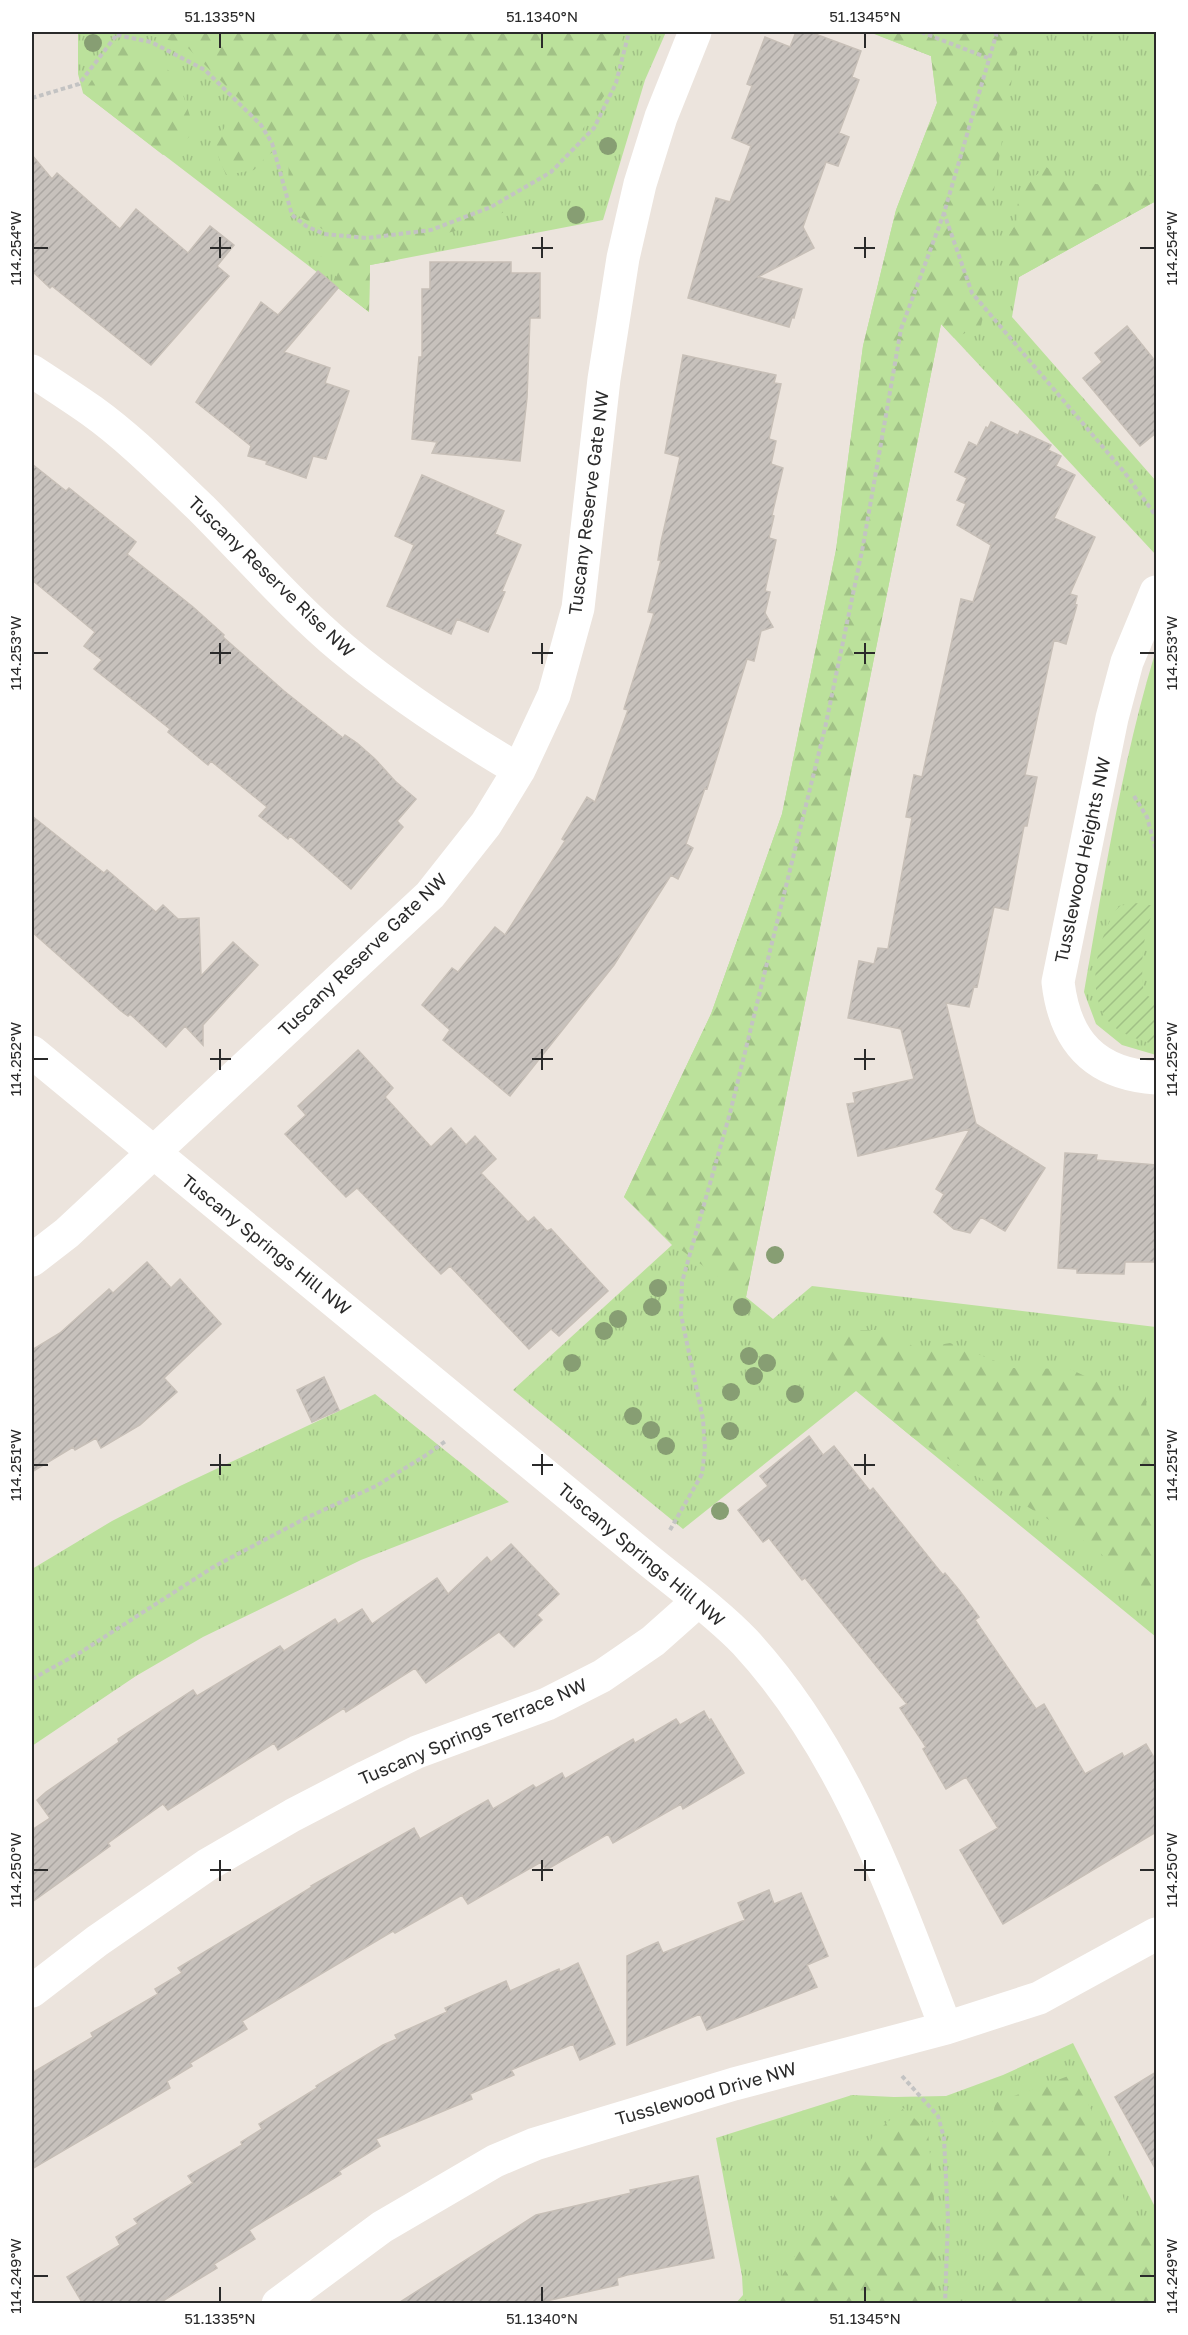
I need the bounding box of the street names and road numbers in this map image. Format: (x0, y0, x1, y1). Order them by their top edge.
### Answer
street label: Tuscany Reserve Gate NW (563, 390, 613, 616)
street label: Tuscany Reserve Rise NW (184, 491, 359, 661)
street label: Tusslewood Heights NW (1049, 755, 1115, 965)
street label: Tuscany Reserve Gate NW (273, 868, 451, 1041)
street label: Tuscany Springs Hill NW (178, 1169, 356, 1319)
street label: Tuscany Springs Hill NW (554, 1478, 730, 1631)
street label: Tuscany Springs Terrace NW (355, 1673, 590, 1789)
street label: Tusslewood Drive NW (613, 2057, 799, 2129)

